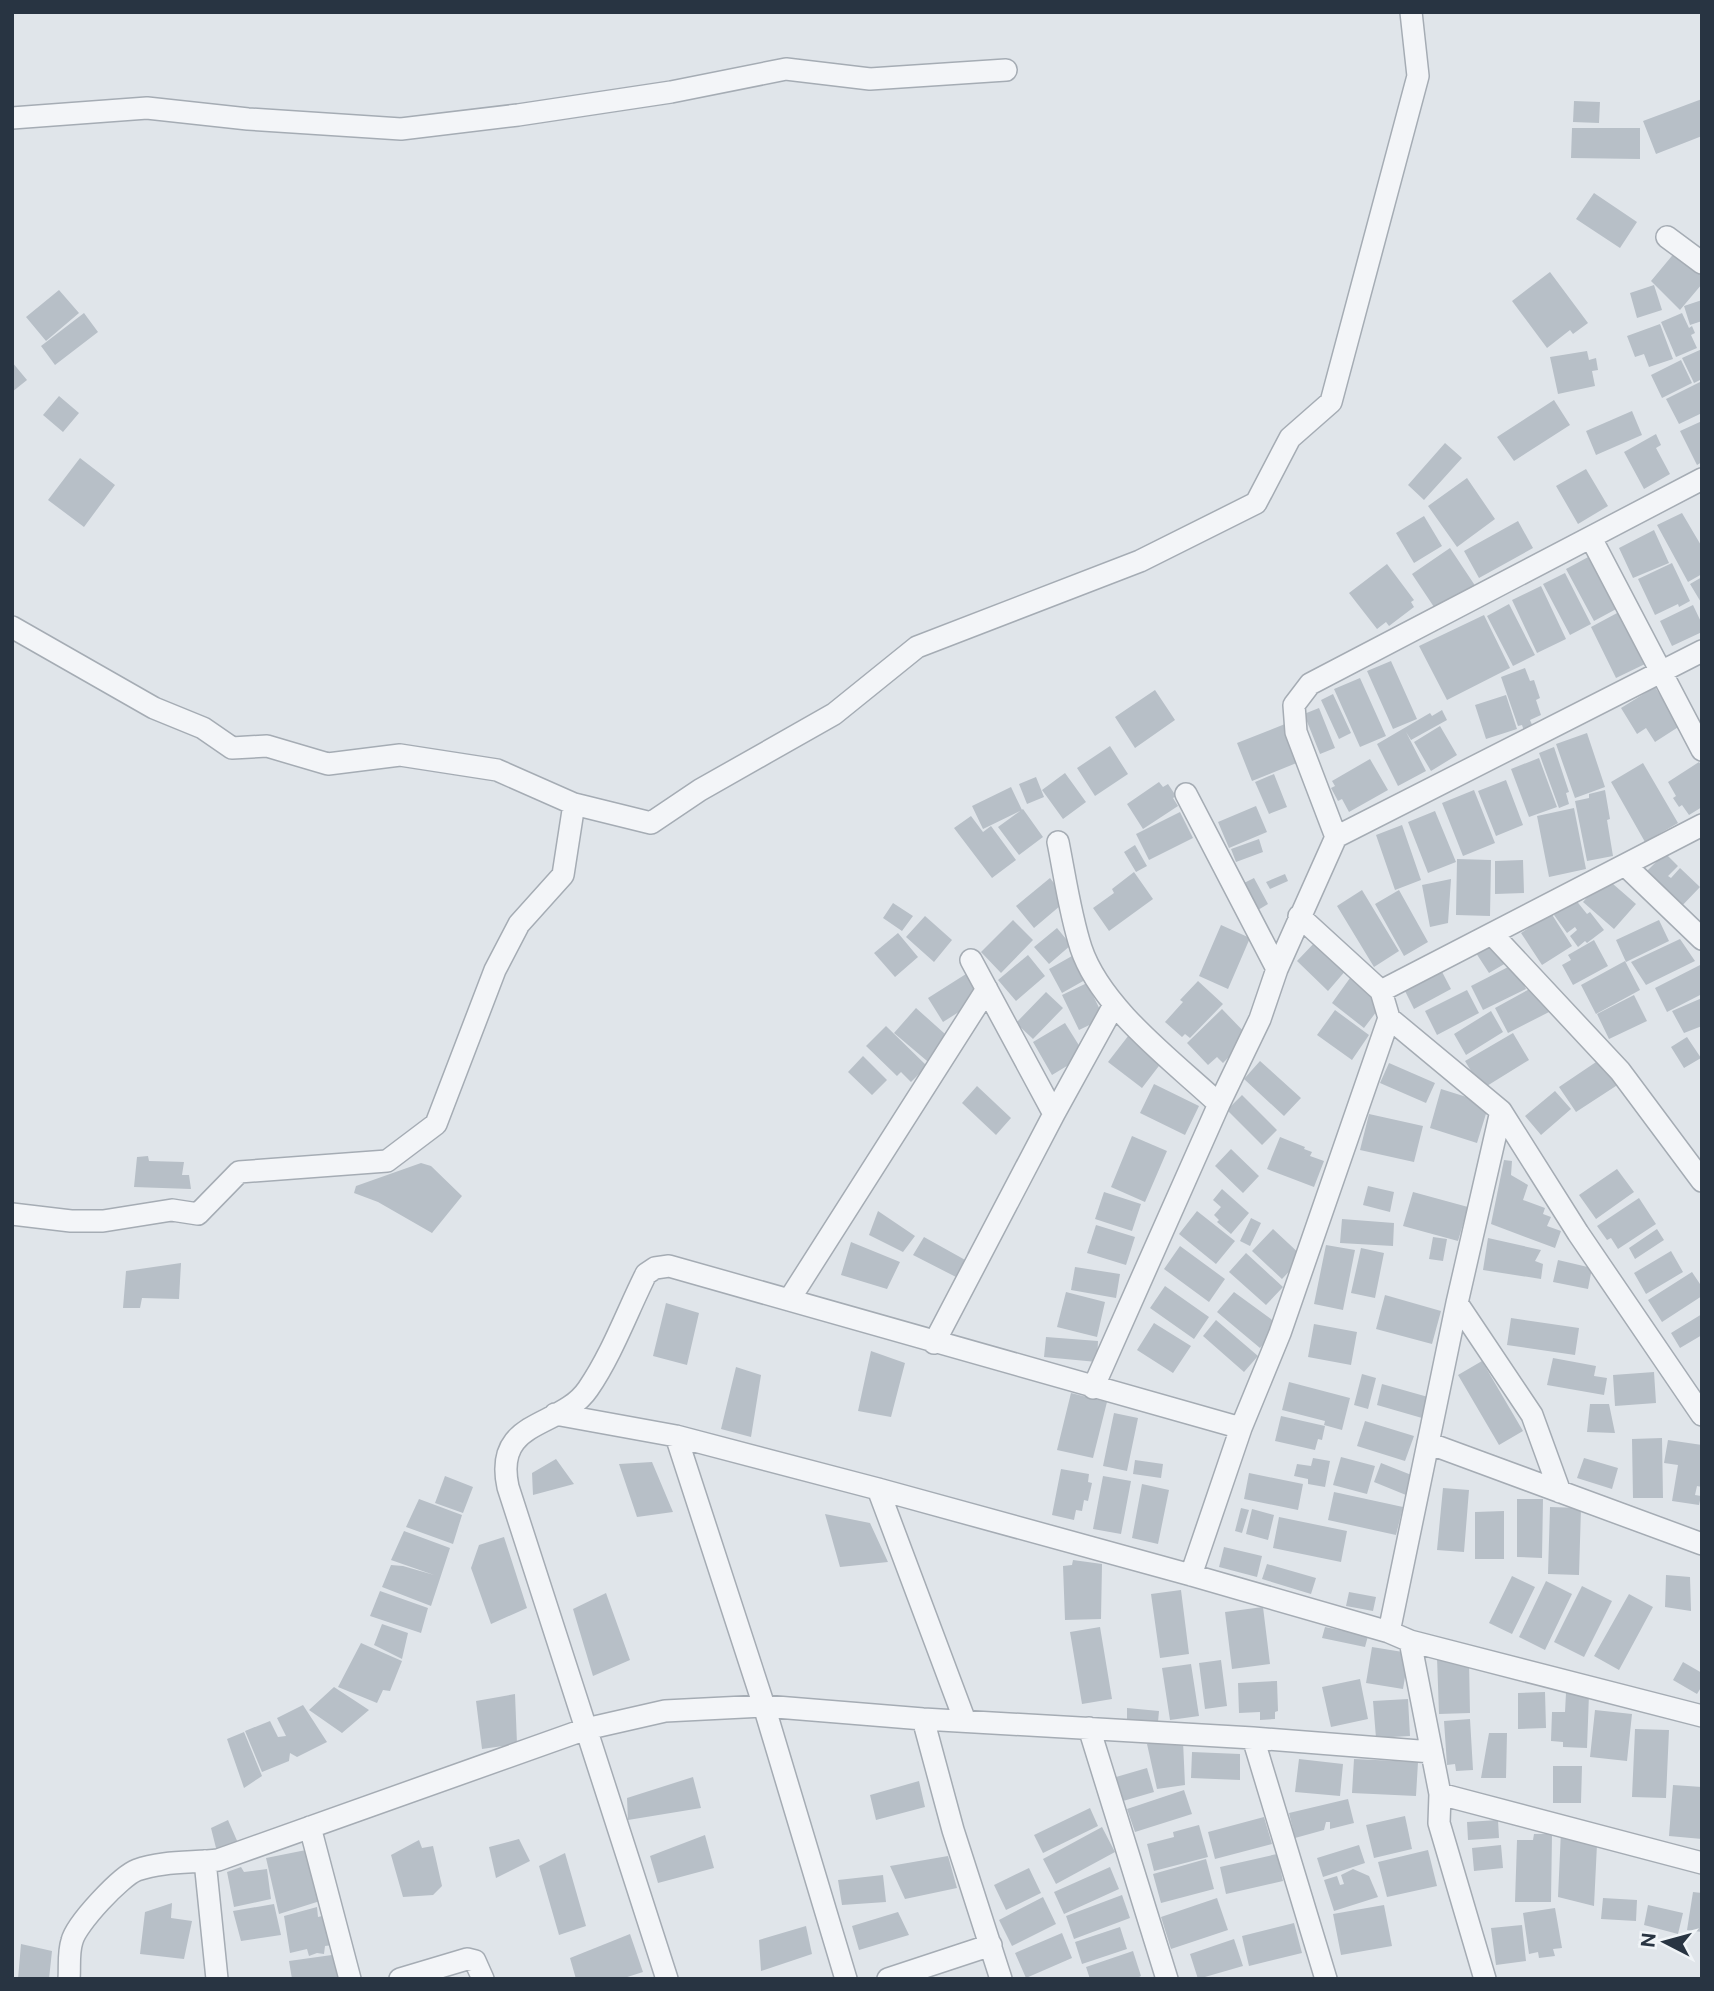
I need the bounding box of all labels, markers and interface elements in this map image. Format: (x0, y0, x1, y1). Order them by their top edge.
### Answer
north arrow (1630, 1907, 1700, 1977)
text: N (1636, 1932, 1660, 1949)

